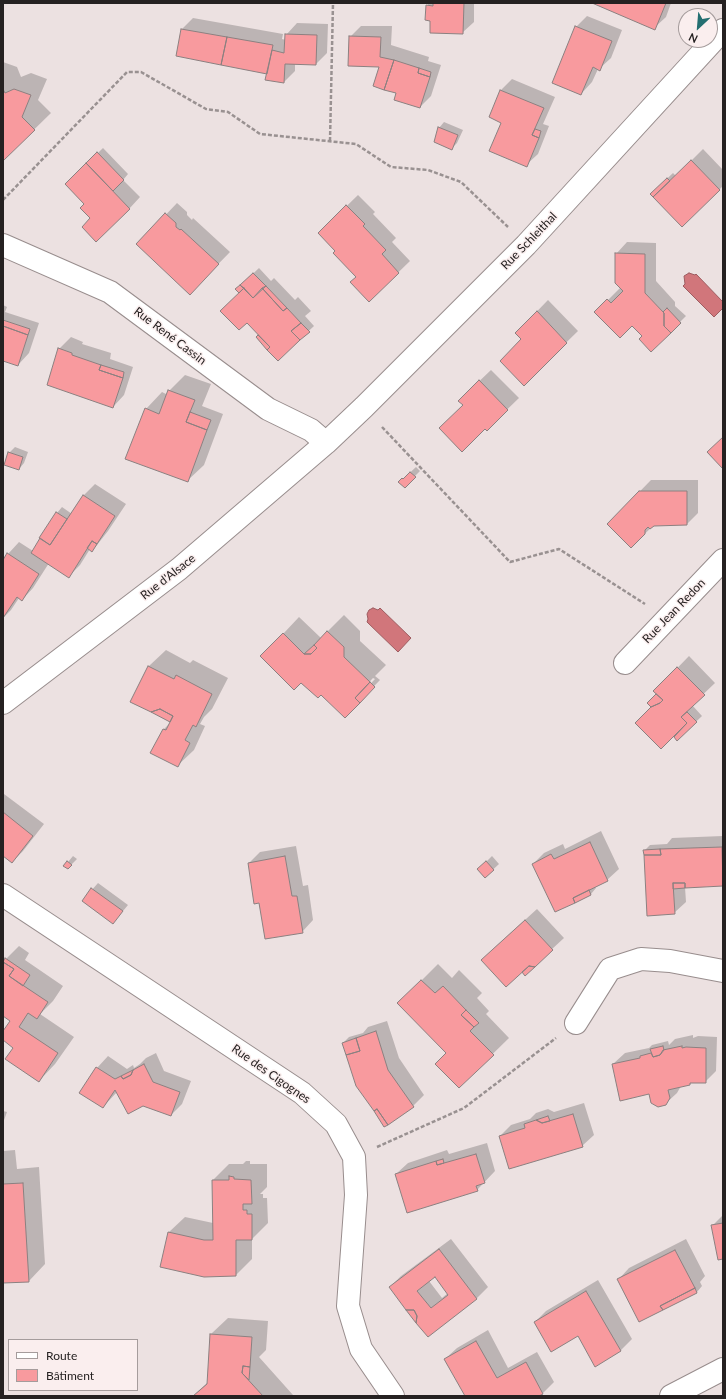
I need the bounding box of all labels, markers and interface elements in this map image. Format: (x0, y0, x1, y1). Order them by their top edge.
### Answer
north arrow (678, 8, 718, 48)
text: N (686, 31, 700, 46)
street label: Rue Schleithal (498, 209, 560, 273)
street label: Rue René Cassin (131, 304, 209, 368)
street label: Rue d'Alsace (138, 551, 198, 603)
street label: Rue Jean Redon (640, 576, 708, 646)
street label: Rue des Cigognes (229, 1041, 313, 1107)
legend (8, 1339, 138, 1391)
text: Route (46, 1348, 77, 1363)
text: Bâtiment (46, 1368, 94, 1383)

